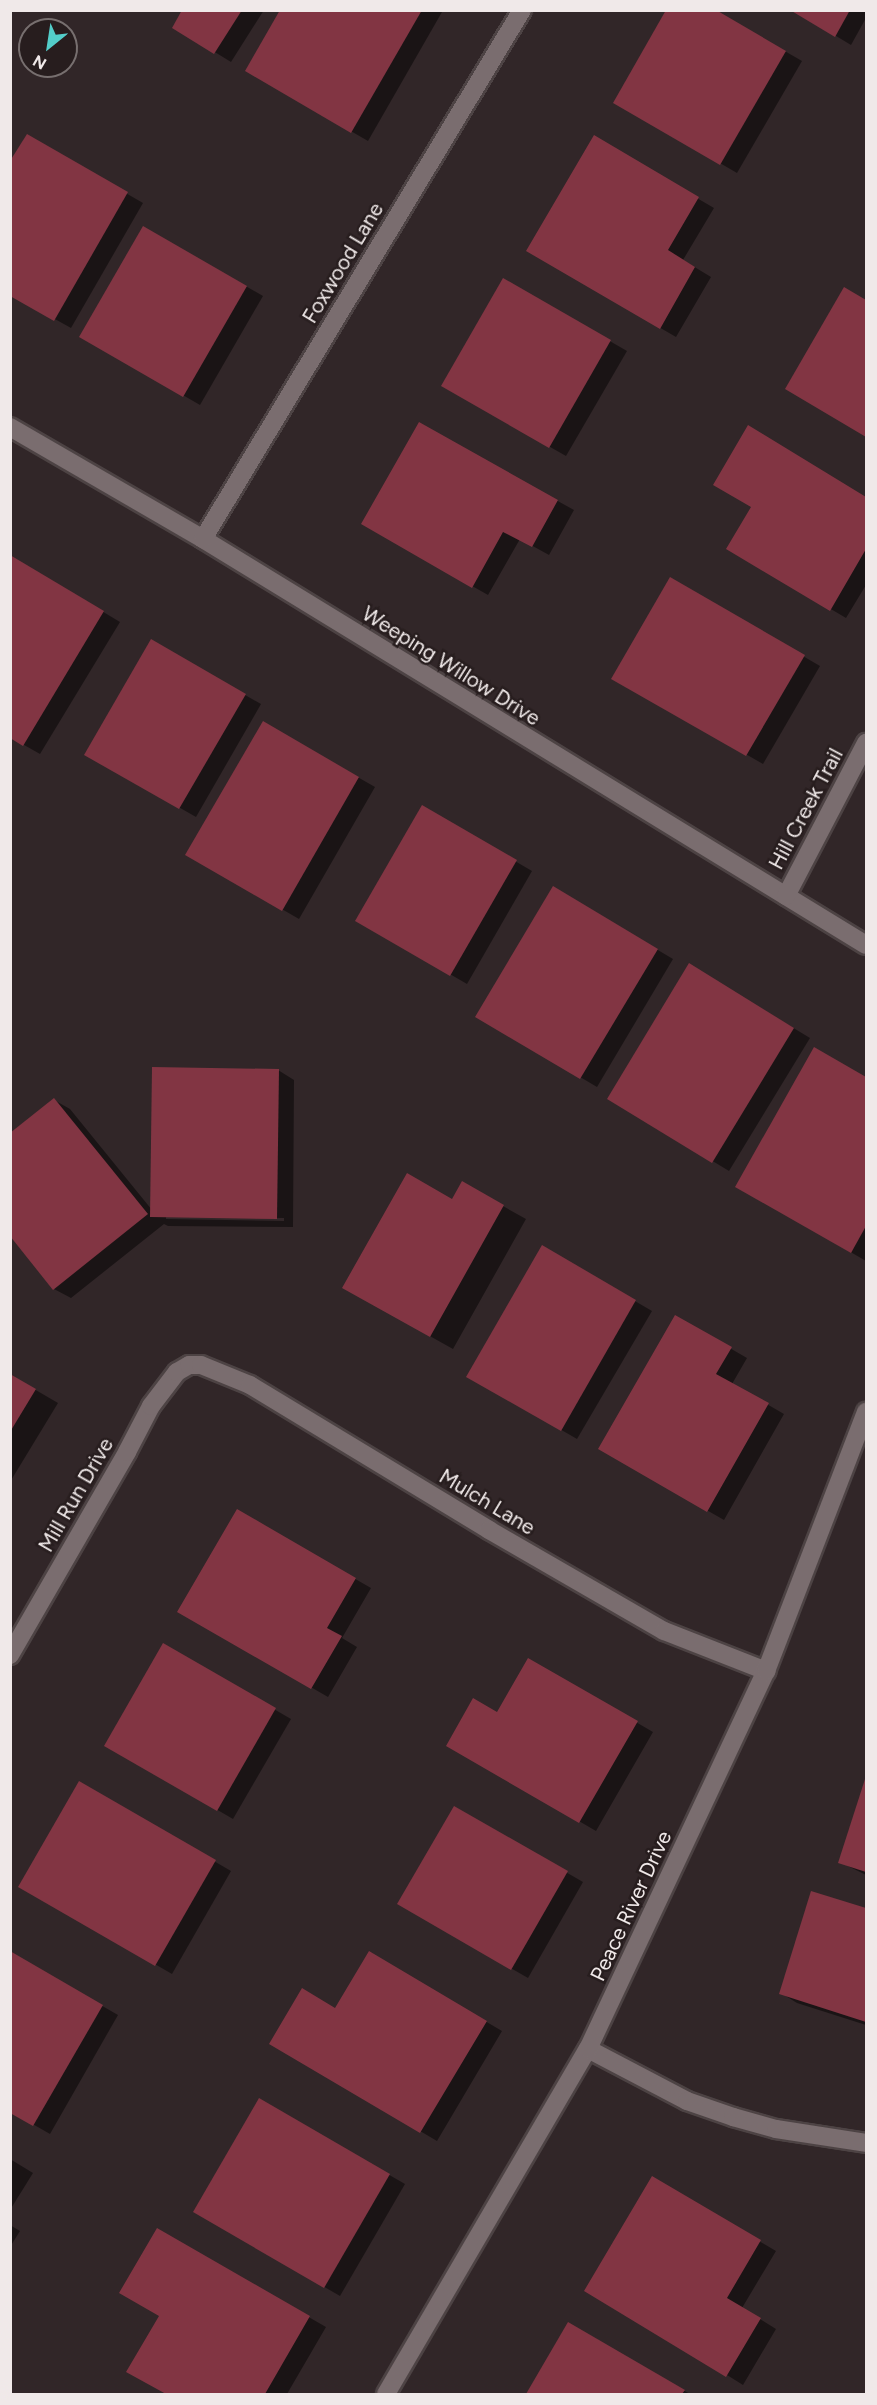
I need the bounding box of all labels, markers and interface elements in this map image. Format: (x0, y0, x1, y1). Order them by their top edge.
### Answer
north arrow (18, 18, 78, 78)
text: N (30, 51, 50, 74)
street label: Foxwood Lane (297, 198, 389, 328)
street label: Weeping Willow Drive (357, 601, 545, 731)
street label: Hill Creek Trail (764, 744, 848, 874)
street label: Mill Run Drive (33, 1434, 119, 1556)
street label: Mulch Lane (435, 1464, 539, 1540)
street label: Peace River Drive (585, 1827, 677, 1985)

